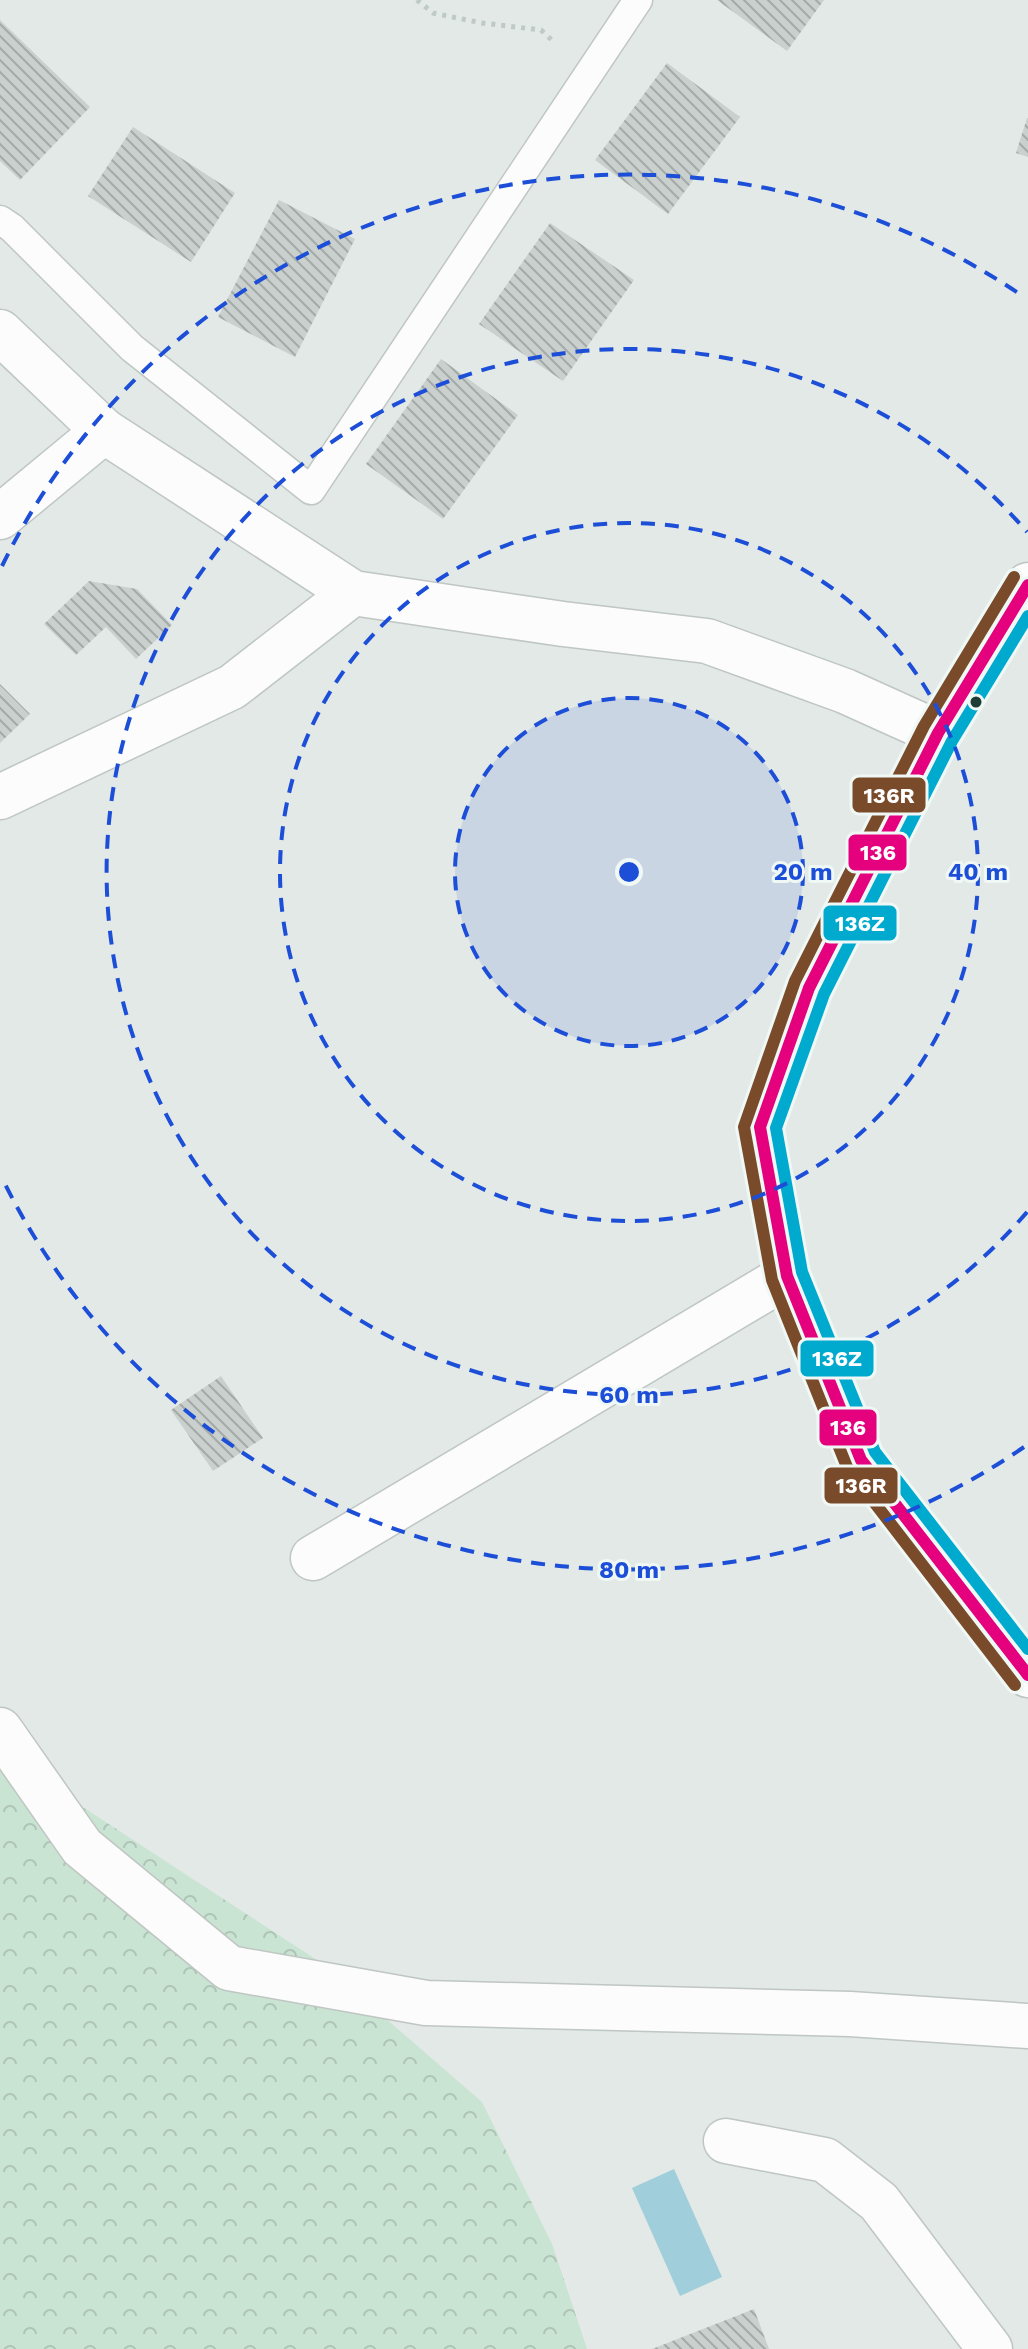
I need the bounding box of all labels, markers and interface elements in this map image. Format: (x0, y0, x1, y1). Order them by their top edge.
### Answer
unlabelled marker (968, 694, 984, 710)
line badge: 136R (851, 776, 927, 814)
text: 136R (863, 783, 915, 808)
line badge: 136 (847, 833, 908, 872)
text: 136 (860, 840, 896, 865)
centre of rings (615, 858, 643, 886)
text: 20 m (773, 858, 833, 886)
text: 40 m (948, 858, 1008, 886)
line badge: 136Z (822, 904, 898, 942)
text: 136Z (835, 911, 885, 936)
line badge: 136Z (799, 1339, 875, 1378)
text: 136Z (812, 1346, 862, 1371)
text: 60 m (599, 1381, 659, 1409)
line badge: 136 (818, 1408, 878, 1447)
text: 136 (830, 1415, 866, 1440)
line badge: 136R (823, 1466, 899, 1505)
text: 136R (835, 1473, 887, 1498)
text: 80 m (599, 1556, 659, 1584)

